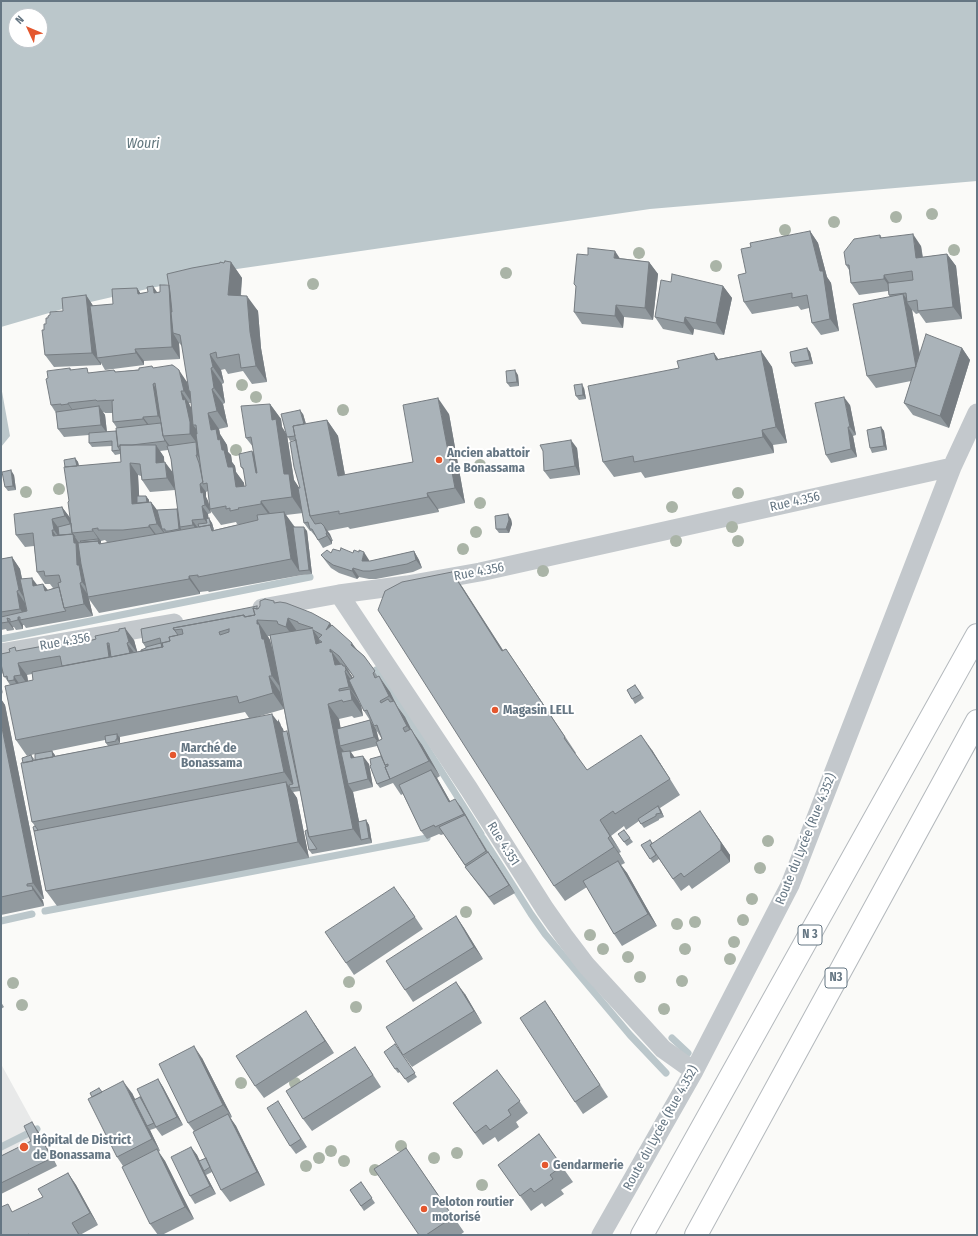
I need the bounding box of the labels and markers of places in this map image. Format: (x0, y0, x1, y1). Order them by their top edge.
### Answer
place label: Ancien abattoir de Bonassama (447, 445, 530, 476)
marker: Ancien abattoir de Bonassama (434, 455, 444, 465)
place label: Magasin LELL (503, 702, 574, 718)
marker: Magasin LELL (490, 705, 500, 715)
place label: Marché de Bonassama (181, 740, 242, 771)
marker: Marché de Bonassama (168, 750, 178, 760)
place label: Hôpital de District de Bonassama (33, 1132, 131, 1163)
marker: Hôpital de District de Bonassama (18, 1141, 30, 1153)
place label: Gendarmerie (553, 1157, 624, 1173)
marker: Gendarmerie (540, 1160, 550, 1170)
place label: Peloton routier motorisé (432, 1194, 514, 1225)
marker: Peloton routier motorisé (419, 1204, 429, 1214)

